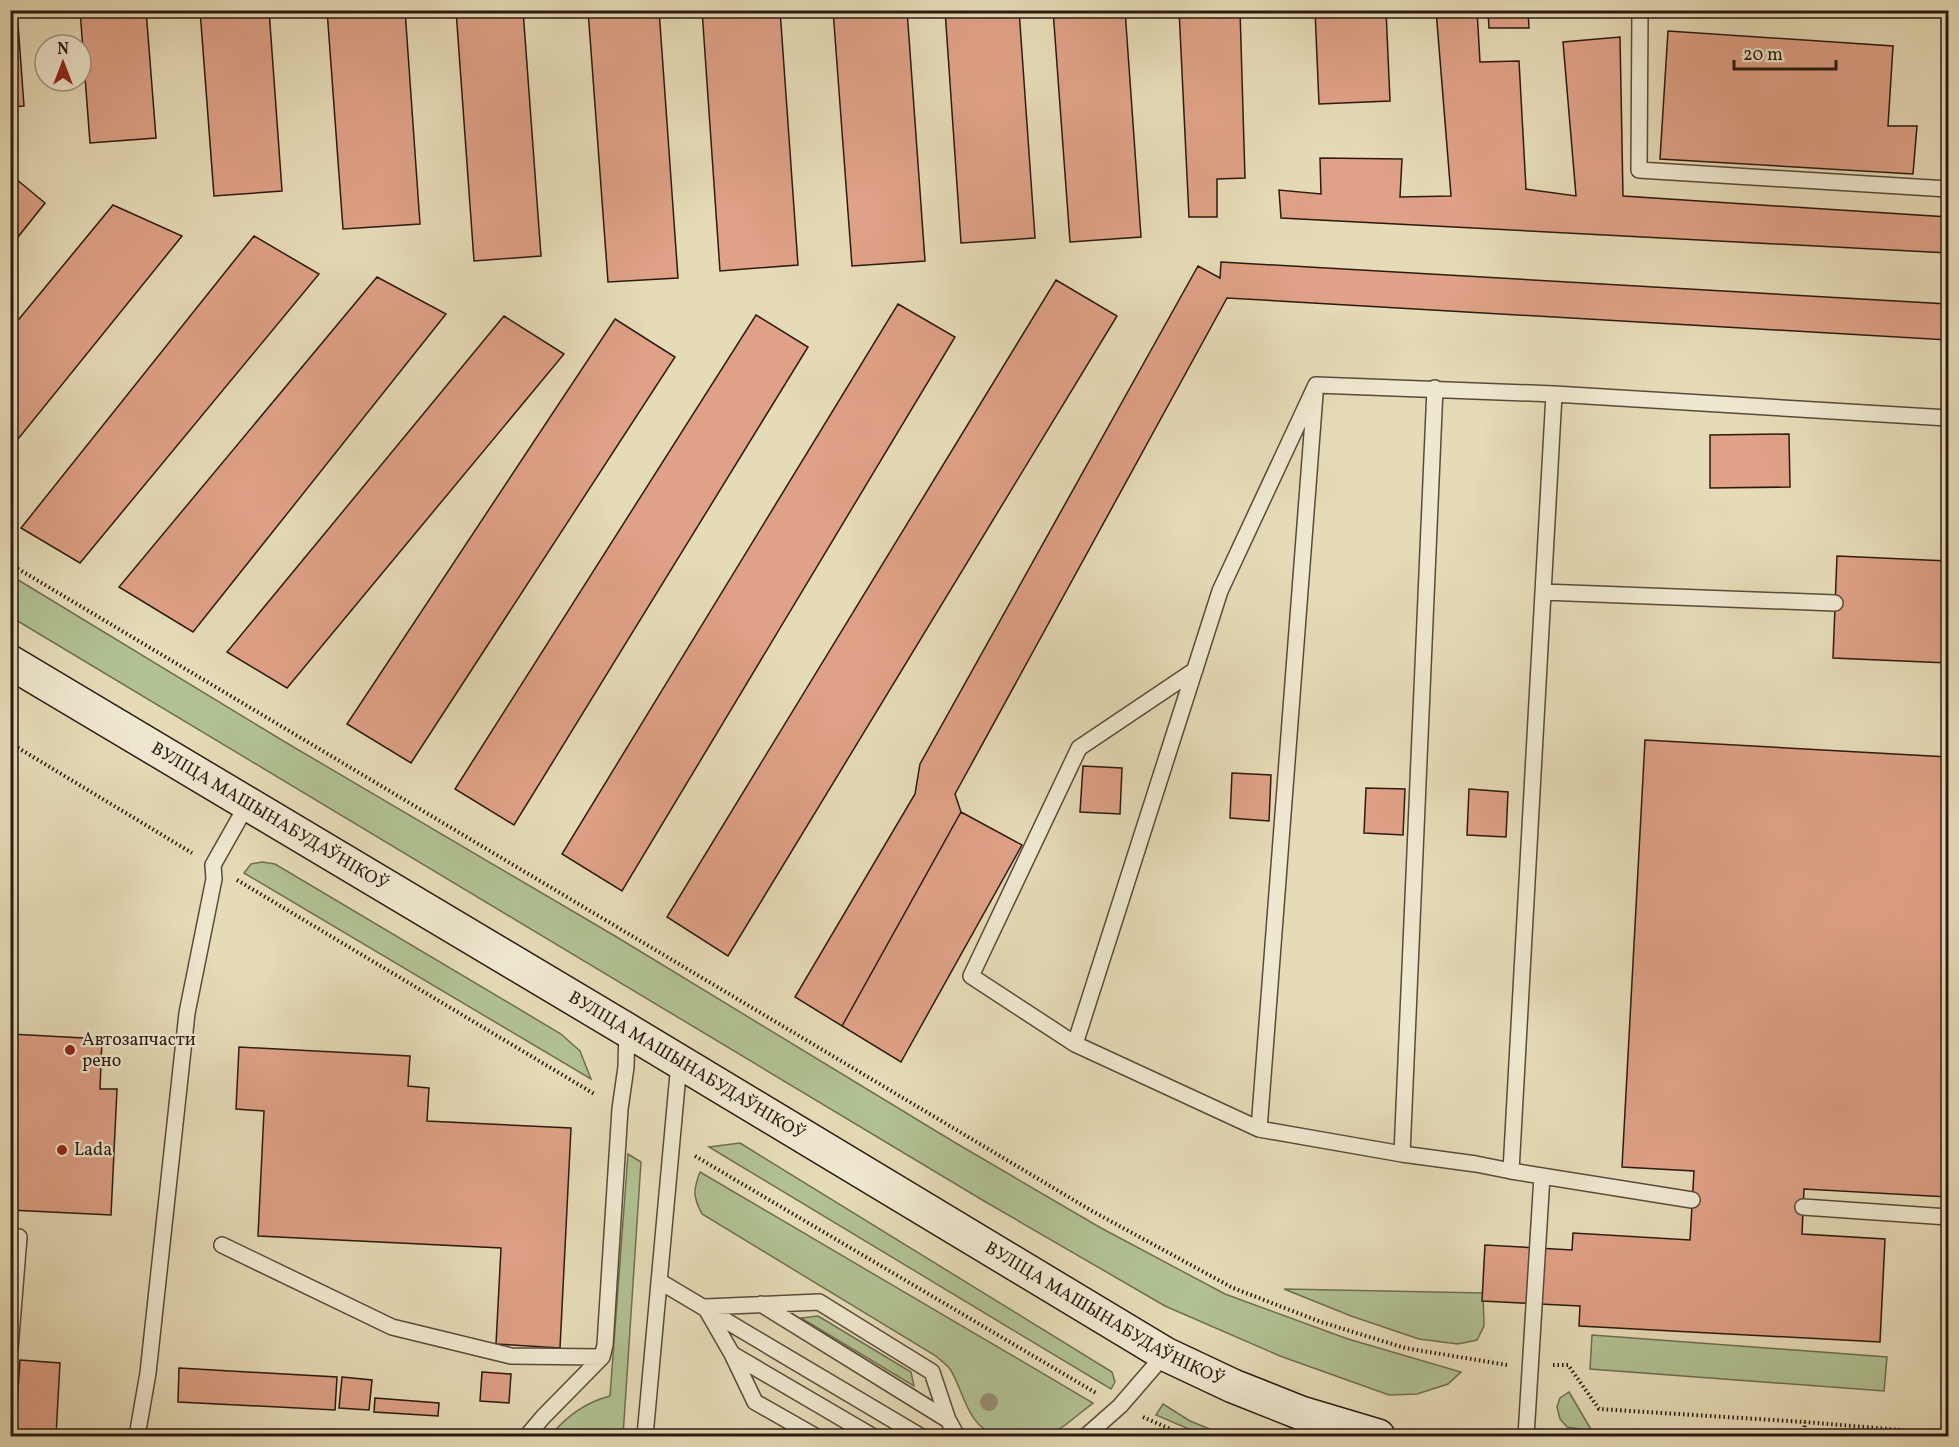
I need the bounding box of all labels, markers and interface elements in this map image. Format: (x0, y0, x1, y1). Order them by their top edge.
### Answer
north arrow (33, 33, 93, 93)
scale bar (1734, 33, 1836, 71)
text: N (57, 39, 69, 61)
text: 20 m (1743, 43, 1783, 68)
street label: ВУЛІЦА МАШЫНАБУДАЎНІКОЎ (146, 736, 393, 897)
street label: ВУЛІЦА МАШЫНАБУДАЎНІКОЎ (563, 985, 810, 1147)
place label: Автозапчасти рено (82, 1028, 196, 1074)
marker: Автозапчасти рено (63, 1043, 77, 1057)
place label: Lada (74, 1138, 112, 1163)
marker: Lada (55, 1143, 69, 1157)
street label: ВУЛІЦА МАШЫНАБУДАЎНІКОЎ (980, 1236, 1228, 1393)

